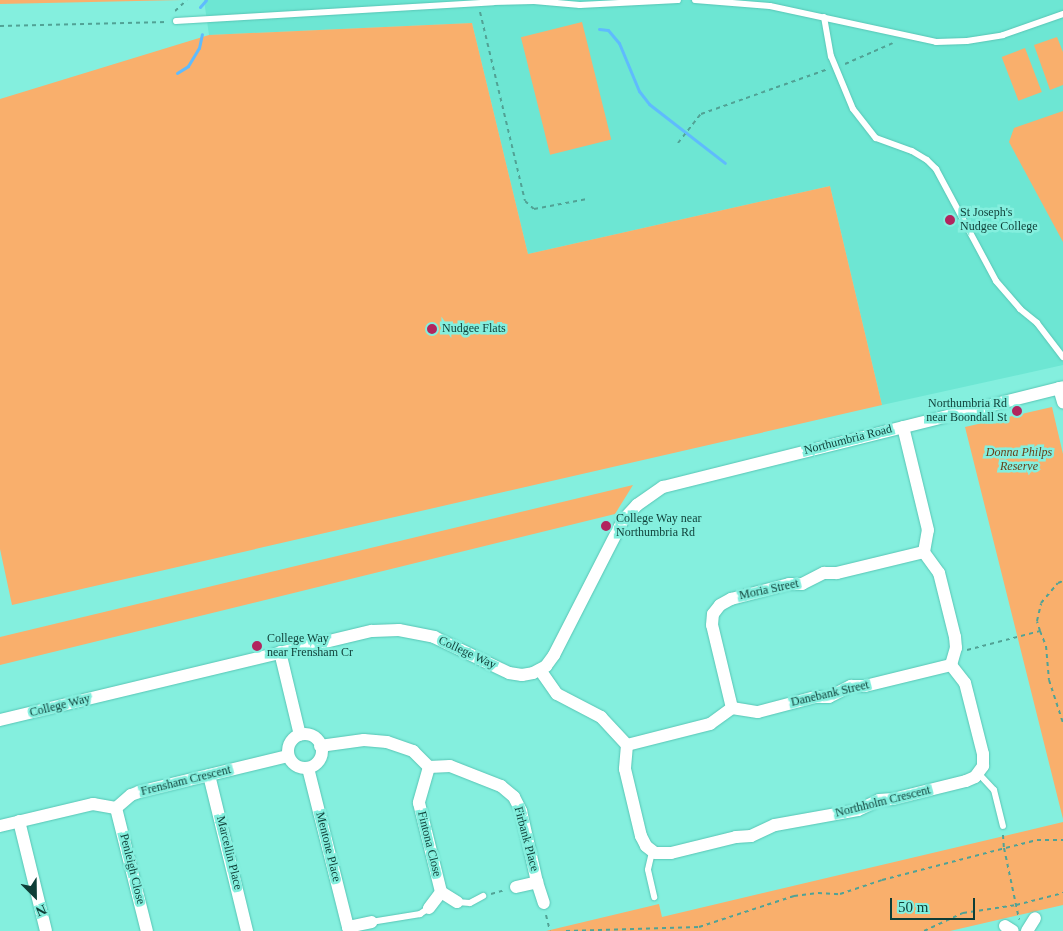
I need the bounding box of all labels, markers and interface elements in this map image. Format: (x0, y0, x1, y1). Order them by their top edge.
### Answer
place label: St Joseph's Nudgee College (960, 206, 1038, 234)
marker: St Joseph's Nudgee College (944, 214, 956, 226)
place label: Nudgee Flats (442, 322, 506, 336)
marker: Nudgee Flats (426, 323, 438, 335)
place label: Northumbria Rd near Boondall St (926, 397, 1007, 425)
marker: Northumbria Rd near Boondall St (1011, 405, 1023, 417)
street label: Northumbria Road (802, 422, 894, 458)
park label: Donna Philps Reserve (986, 446, 1052, 474)
place label: College Way near Northumbria Rd (616, 512, 702, 540)
marker: College Way near Northumbria Rd (600, 520, 612, 532)
street label: Moria Street (738, 577, 800, 603)
place label: College Way near Frensham Cr (267, 632, 353, 660)
street label: College Way (436, 633, 498, 673)
marker: College Way near Frensham Cr (251, 640, 263, 652)
street label: Danebank Street (790, 678, 870, 710)
street label: College Way (28, 692, 92, 720)
street label: Frensham Crescent (139, 763, 233, 799)
street label: Northholm Crescent (834, 783, 932, 821)
street label: Firbank Place (510, 805, 542, 873)
street label: Fintona Close (414, 810, 444, 878)
street label: Mentone Place (312, 811, 344, 883)
street label: Marcellin Place (213, 815, 245, 891)
street label: Penleigh Close (116, 832, 148, 906)
north arrow (10, 871, 60, 921)
scale bar (893, 888, 978, 920)
text: 50 m (898, 899, 928, 915)
text: N (33, 901, 49, 919)

